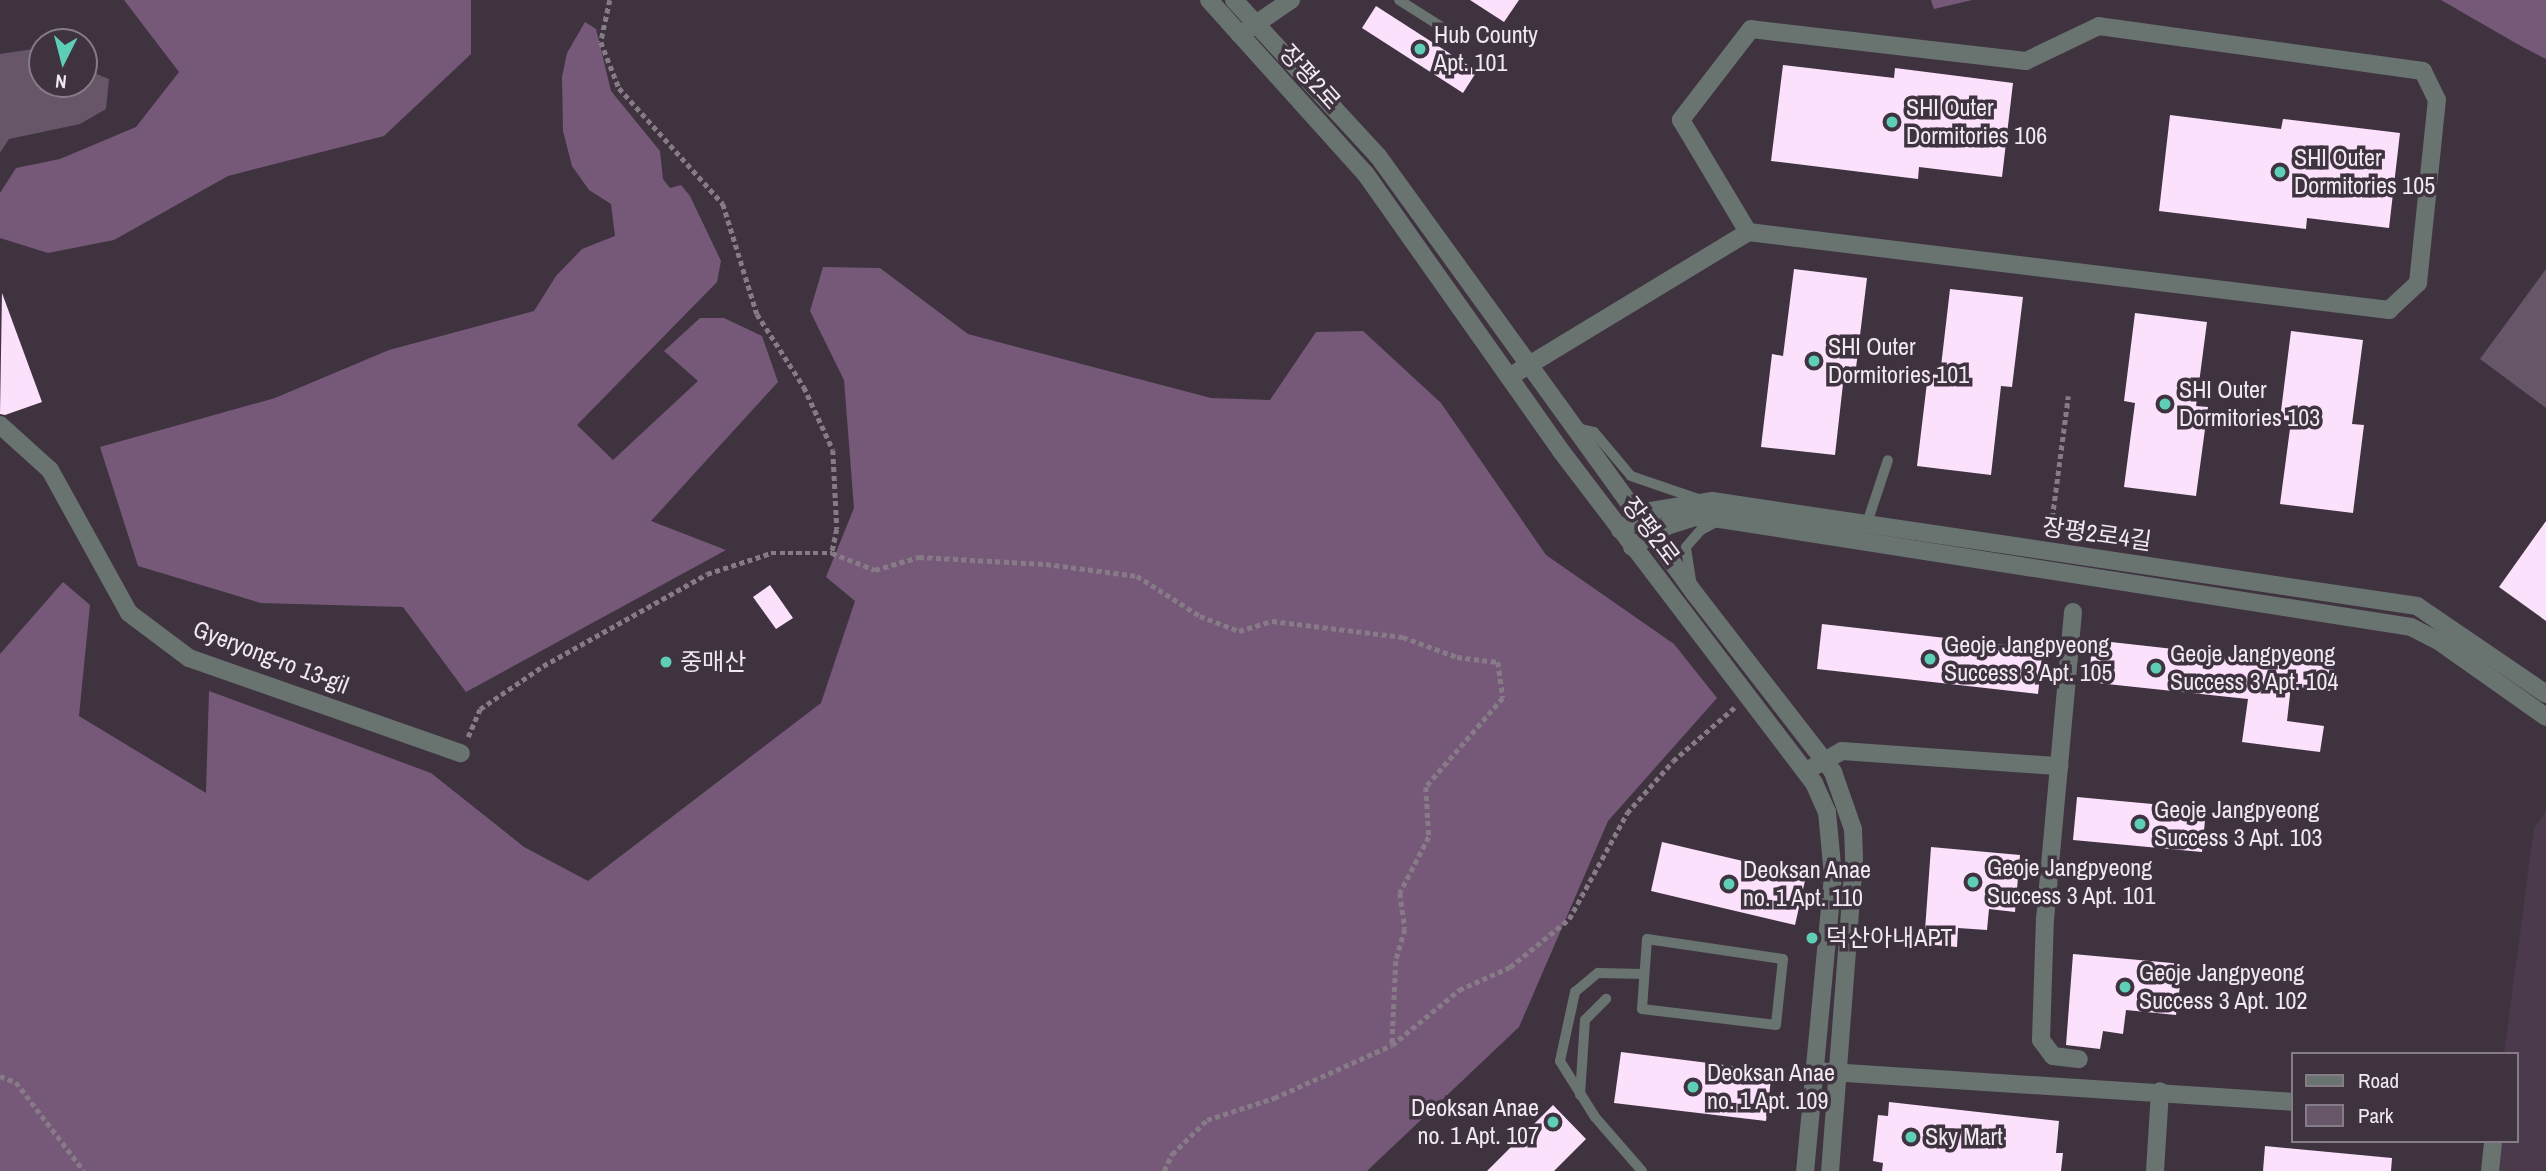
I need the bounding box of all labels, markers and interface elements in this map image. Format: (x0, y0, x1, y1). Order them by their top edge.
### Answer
place label: Hub County Apt. 101 (1434, 21, 1538, 77)
north arrow (28, 28, 98, 98)
street label: 장평2로 (1273, 39, 1347, 115)
marker: Hub County Apt. 101 (1412, 41, 1428, 57)
text: N (54, 68, 68, 95)
place label: SHI Outer Dormitories 106 (1906, 94, 2047, 150)
marker: SHI Outer Dormitories 106 (1884, 114, 1900, 130)
place label: SHI Outer Dormitories 105 (2294, 144, 2435, 200)
marker: SHI Outer Dormitories 105 (2272, 164, 2288, 180)
place label: SHI Outer Dormitories 101 (1828, 333, 1969, 389)
marker: SHI Outer Dormitories 101 (1806, 353, 1822, 369)
place label: SHI Outer Dormitories 103 (2179, 376, 2320, 432)
marker: SHI Outer Dormitories 103 (2157, 396, 2173, 412)
street label: 장평2로 (1616, 492, 1686, 570)
street label: 장평2로4길 (2040, 512, 2154, 556)
street label: Gyeryong-ro 13-gil (189, 614, 353, 700)
place label: Geoje Jangpyeong Success 3 Apt. 105 (1944, 631, 2114, 687)
place label: Geoje Jangpyeong Success 3 Apt. 104 (2170, 640, 2340, 696)
place label: 중매산 (680, 648, 746, 676)
marker: Geoje Jangpyeong Success 3 Apt. 105 (1922, 651, 1938, 667)
marker: 중매산 (658, 654, 674, 670)
marker: Geoje Jangpyeong Success 3 Apt. 104 (2148, 660, 2164, 676)
place label: Geoje Jangpyeong Success 3 Apt. 103 (2154, 796, 2324, 852)
marker: Geoje Jangpyeong Success 3 Apt. 103 (2132, 816, 2148, 832)
place label: Geoje Jangpyeong Success 3 Apt. 101 (1987, 854, 2157, 910)
place label: Deoksan Anae no. 1 Apt. 110 (1743, 856, 1872, 912)
marker: Geoje Jangpyeong Success 3 Apt. 101 (1965, 874, 1981, 890)
marker: Deoksan Anae no. 1 Apt. 110 (1721, 876, 1737, 892)
place label: 덕산아내APT (1826, 924, 1953, 952)
marker: 덕산아내APT (1804, 930, 1820, 946)
place label: Geoje Jangpyeong Success 3 Apt. 102 (2139, 959, 2309, 1015)
marker: Geoje Jangpyeong Success 3 Apt. 102 (2117, 979, 2133, 995)
legend (2290, 1052, 2518, 1143)
place label: Deoksan Anae no. 1 Apt. 109 (1707, 1059, 1836, 1115)
text: Road (2358, 1066, 2399, 1095)
marker: Deoksan Anae no. 1 Apt. 109 (1685, 1079, 1701, 1095)
place label: Deoksan Anae no. 1 Apt. 107 (1410, 1094, 1539, 1150)
text: Park (2358, 1101, 2393, 1130)
marker: Deoksan Anae no. 1 Apt. 107 (1545, 1114, 1561, 1130)
place label: Sky Mart (1925, 1123, 2003, 1151)
marker: Sky Mart (1903, 1129, 1919, 1145)

